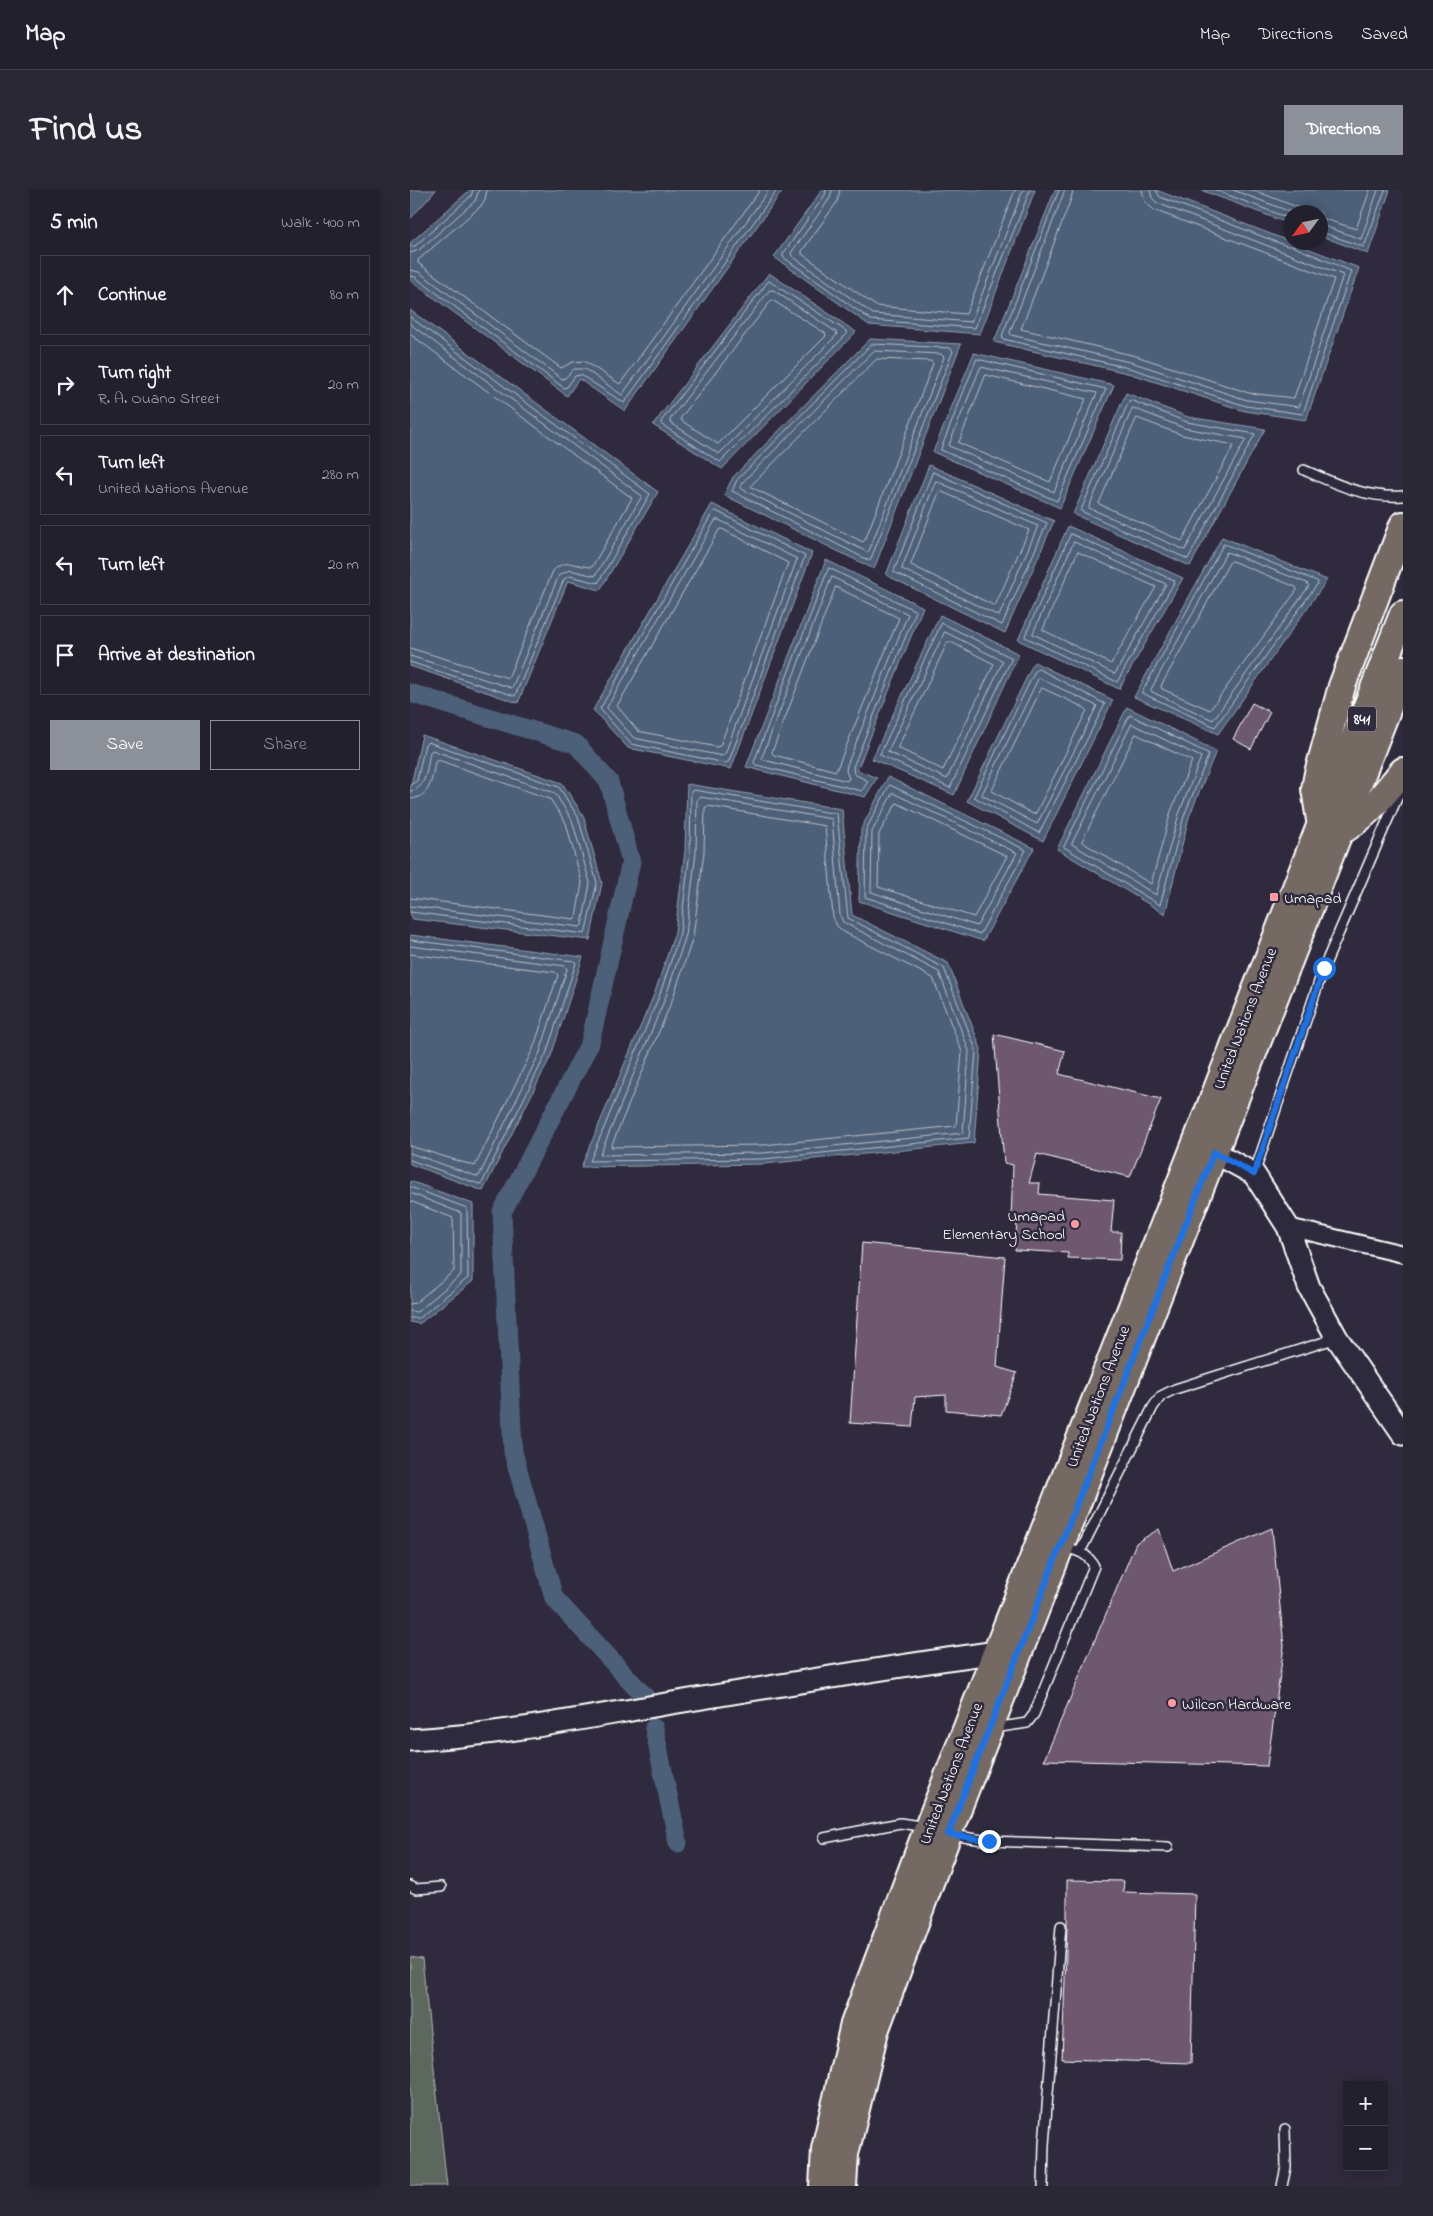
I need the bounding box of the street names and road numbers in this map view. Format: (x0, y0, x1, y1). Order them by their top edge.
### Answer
road number: 841 (1348, 706, 1376, 732)
street label: United Nations Avenue (1208, 943, 1284, 1093)
street label: United Nations Avenue (1061, 1321, 1137, 1471)
street label: United Nations Avenue (914, 1698, 990, 1848)

